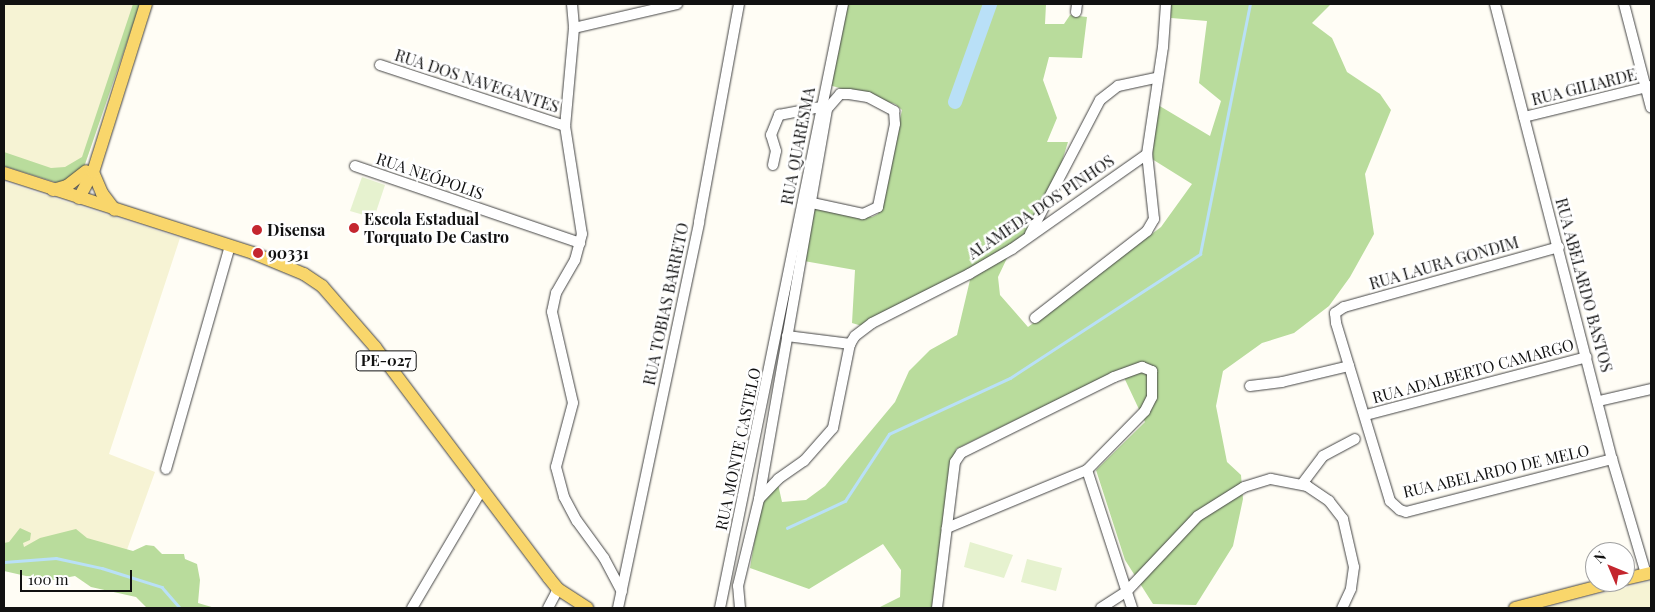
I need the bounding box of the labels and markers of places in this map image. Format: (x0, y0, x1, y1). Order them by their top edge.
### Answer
place label: Escola Estadual Torquato De Castro (364, 209, 509, 247)
place label: Disensa (267, 220, 325, 240)
marker: Escola Estadual Torquato De Castro (348, 222, 360, 234)
marker: Disensa (251, 224, 263, 236)
place label: 90331 (268, 243, 309, 263)
marker: 90331 (252, 247, 264, 259)

